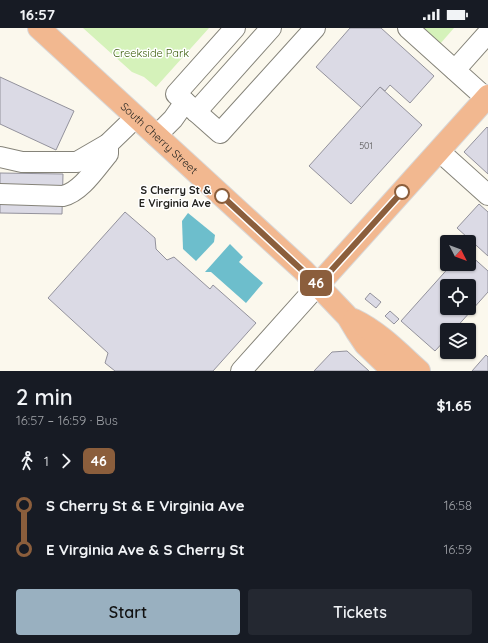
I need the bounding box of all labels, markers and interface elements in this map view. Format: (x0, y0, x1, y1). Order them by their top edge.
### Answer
text: 16:57 (20, 5, 55, 24)
park label: Creekside Park (113, 46, 189, 60)
street label: South Cherry Street (118, 99, 201, 177)
house number: 501 (359, 140, 373, 151)
place label: S Cherry St & E Virginia Ave (139, 183, 211, 210)
unlabelled marker (394, 184, 410, 200)
marker: S Cherry St & E Virginia Ave (214, 188, 230, 204)
north arrow (440, 235, 476, 271)
map controls (440, 235, 476, 359)
line badge: 46 (298, 270, 334, 296)
text: 46 (308, 274, 324, 292)
button: locate (440, 279, 476, 315)
button: layers (440, 323, 476, 359)
text: 2 min (16, 383, 73, 411)
text: $1.65 (437, 396, 472, 415)
text: 16:57 – 16:59 · Bus (16, 412, 118, 428)
icon: walk (16, 450, 38, 472)
icon: forward (55, 450, 77, 472)
text: 46 (91, 452, 107, 470)
text: 1 (44, 453, 49, 469)
text: S Cherry St & E Virginia Ave (46, 496, 245, 515)
text: 16:58 (444, 497, 472, 513)
text: E Virginia Ave & S Cherry St (46, 540, 245, 559)
text: 16:59 (443, 541, 472, 557)
button: Start (16, 589, 240, 635)
button: Tickets (248, 589, 472, 635)

